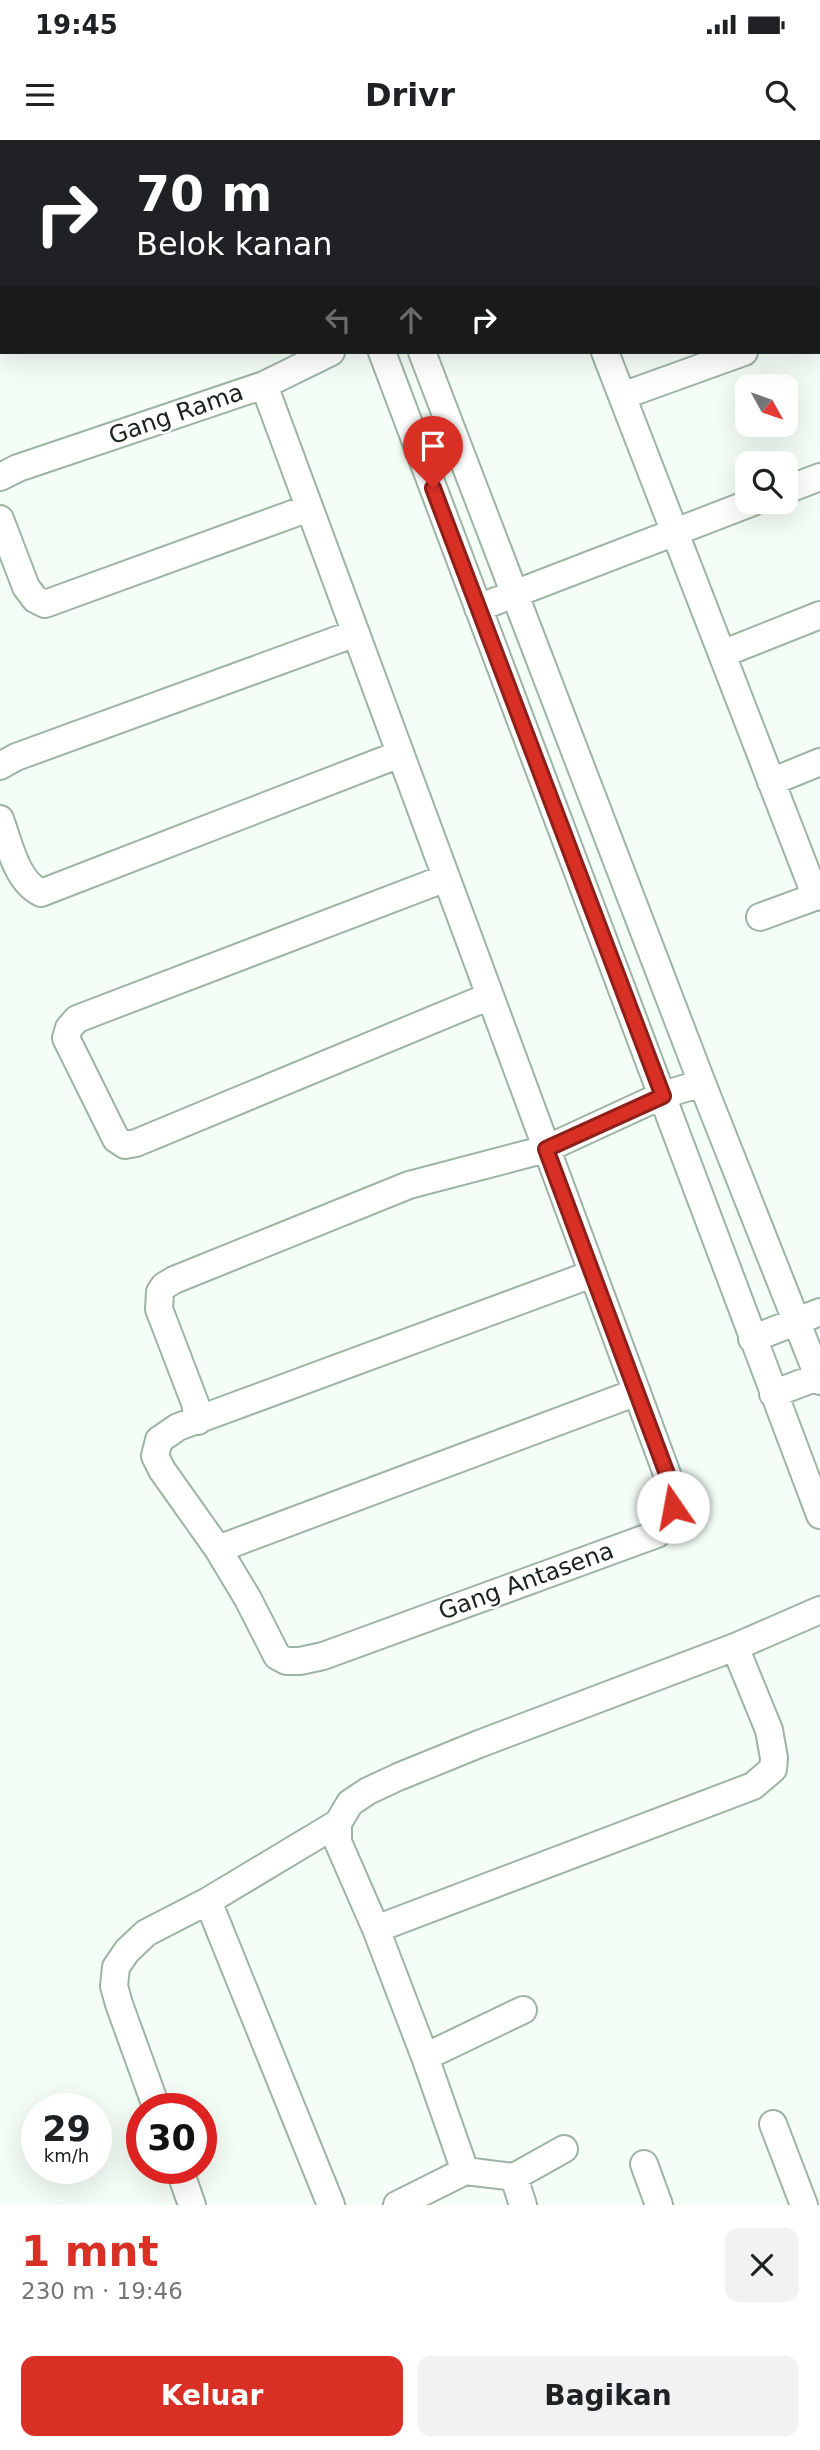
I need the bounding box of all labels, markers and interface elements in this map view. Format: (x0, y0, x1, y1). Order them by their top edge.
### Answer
text: 19:45 (35, 10, 118, 40)
icon: menu (21, 76, 59, 114)
text: Drivr (365, 76, 455, 114)
icon: search (761, 76, 799, 114)
text: 70 m (136, 166, 272, 223)
icon: right (21, 168, 112, 259)
text: Belok kanan (136, 225, 333, 263)
icon: left (319, 301, 357, 339)
icon: ahead (392, 301, 430, 339)
icon: right (465, 301, 503, 339)
north arrow (735, 374, 798, 438)
map controls (735, 374, 798, 514)
street label: Gang Rama (105, 378, 247, 450)
pin (403, 416, 463, 488)
icon: arrive (414, 427, 452, 465)
button: search (735, 451, 798, 514)
position arrow (636, 1470, 710, 1544)
street label: Gang Antasena (435, 1536, 617, 1626)
speed limit sign: 30 (126, 2093, 217, 2184)
text: 29 (42, 2109, 91, 2149)
text: km/h (44, 2145, 89, 2166)
text: 1 mnt (21, 2227, 159, 2276)
button: close (725, 2228, 799, 2302)
text: 230 m · 19:46 (21, 2278, 183, 2304)
button: Keluar (21, 2356, 403, 2436)
button: Bagikan (417, 2356, 799, 2436)

